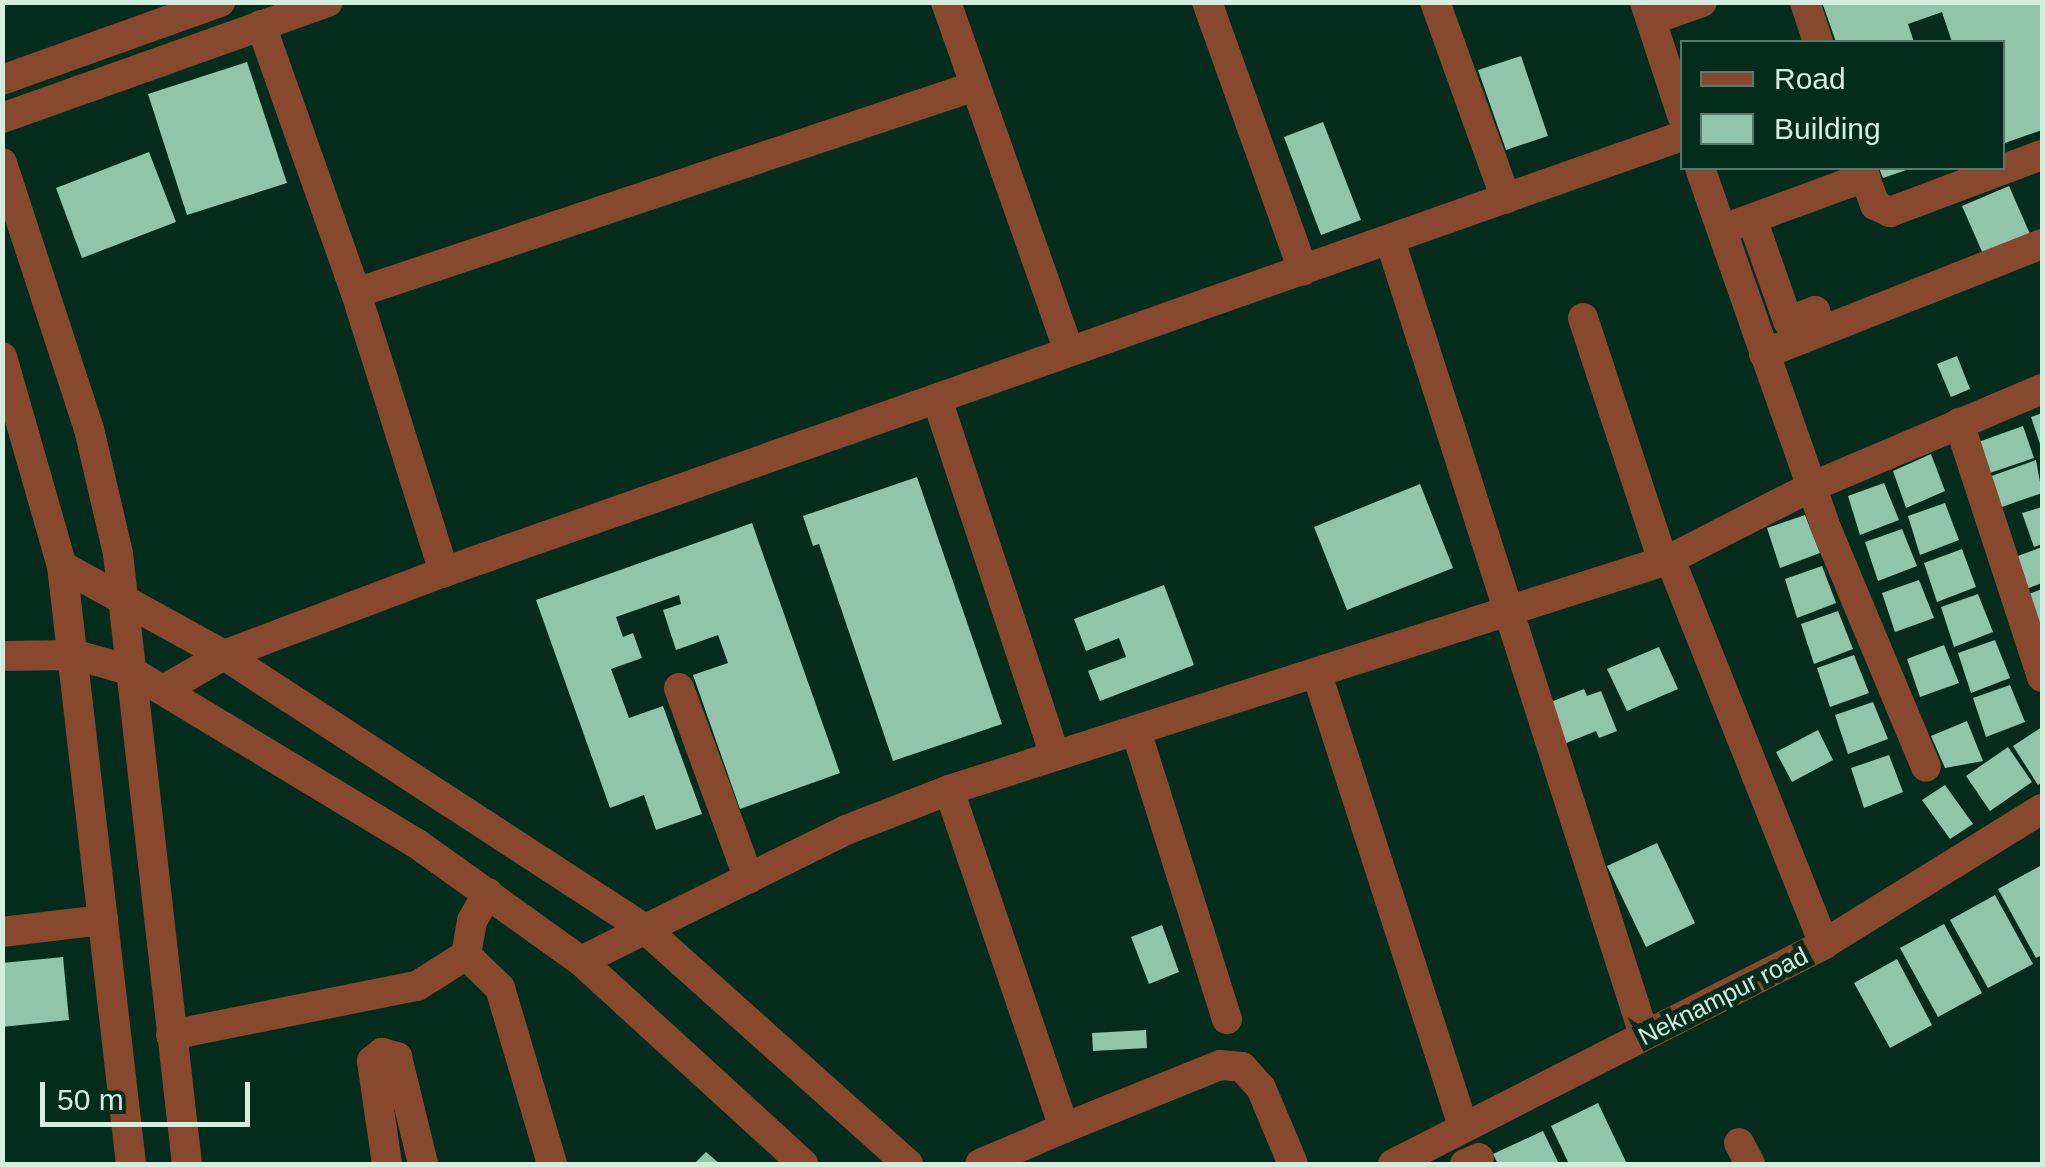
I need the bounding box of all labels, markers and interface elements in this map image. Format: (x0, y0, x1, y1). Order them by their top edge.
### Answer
legend (1680, 40, 2005, 170)
text: Road (1774, 62, 1846, 95)
text: Building (1774, 112, 1881, 145)
street label: Neknampur road (1633, 940, 1813, 1052)
scale bar (45, 1062, 255, 1124)
text: 50 m (57, 1083, 124, 1116)

